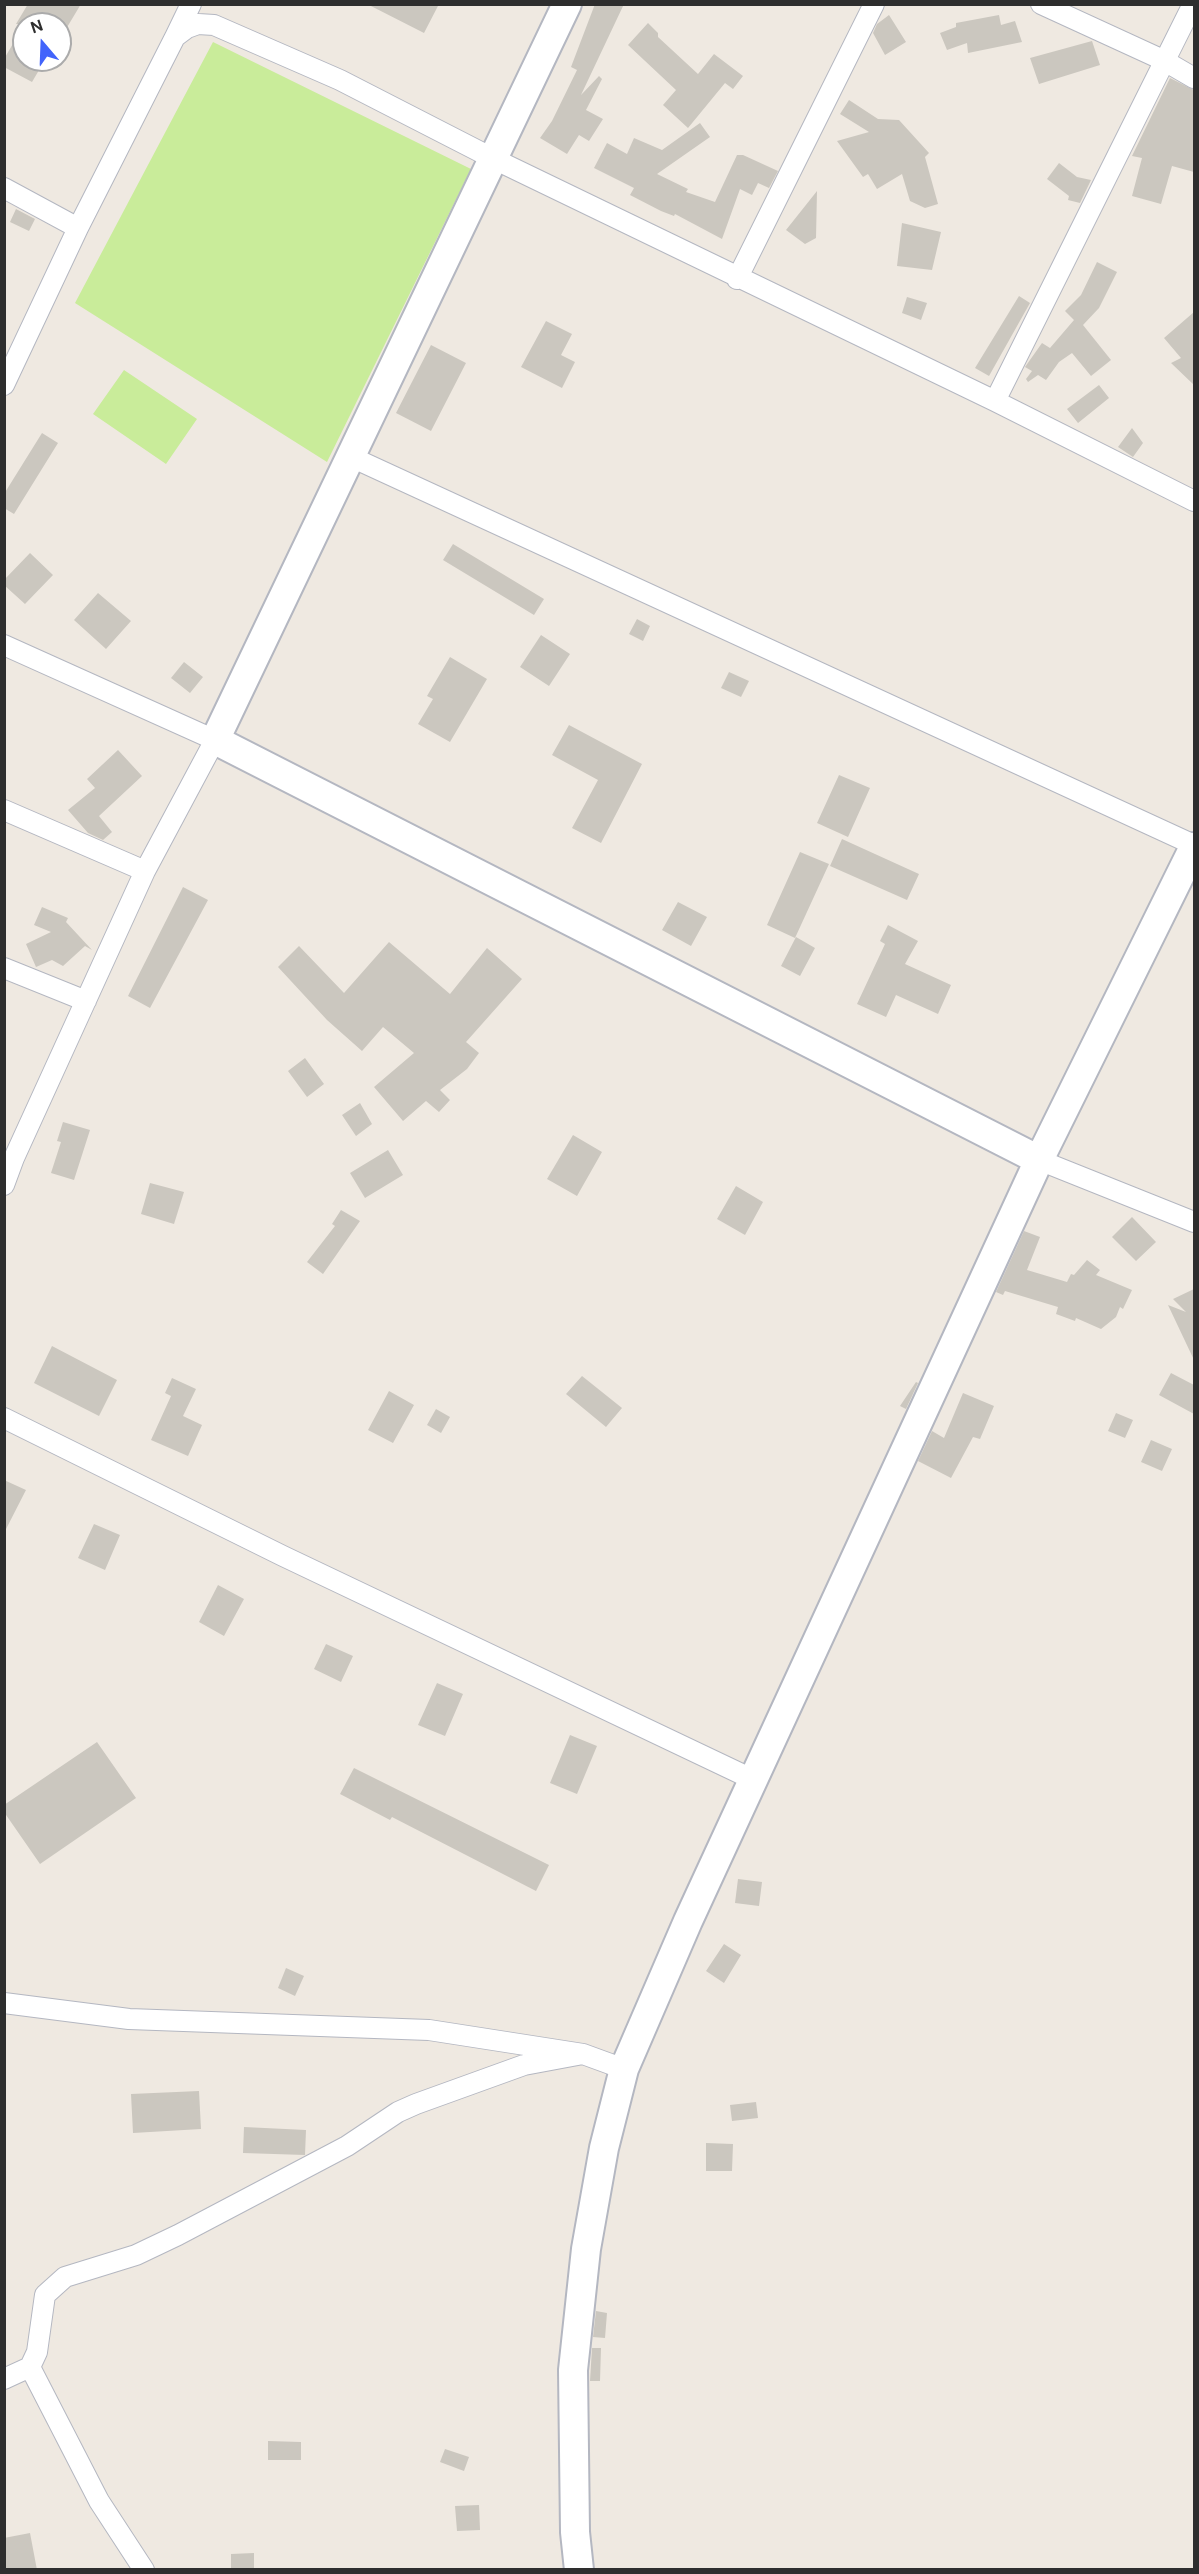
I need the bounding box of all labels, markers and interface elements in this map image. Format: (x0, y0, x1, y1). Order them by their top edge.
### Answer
north arrow (12, 12, 72, 72)
text: N (28, 15, 46, 38)

